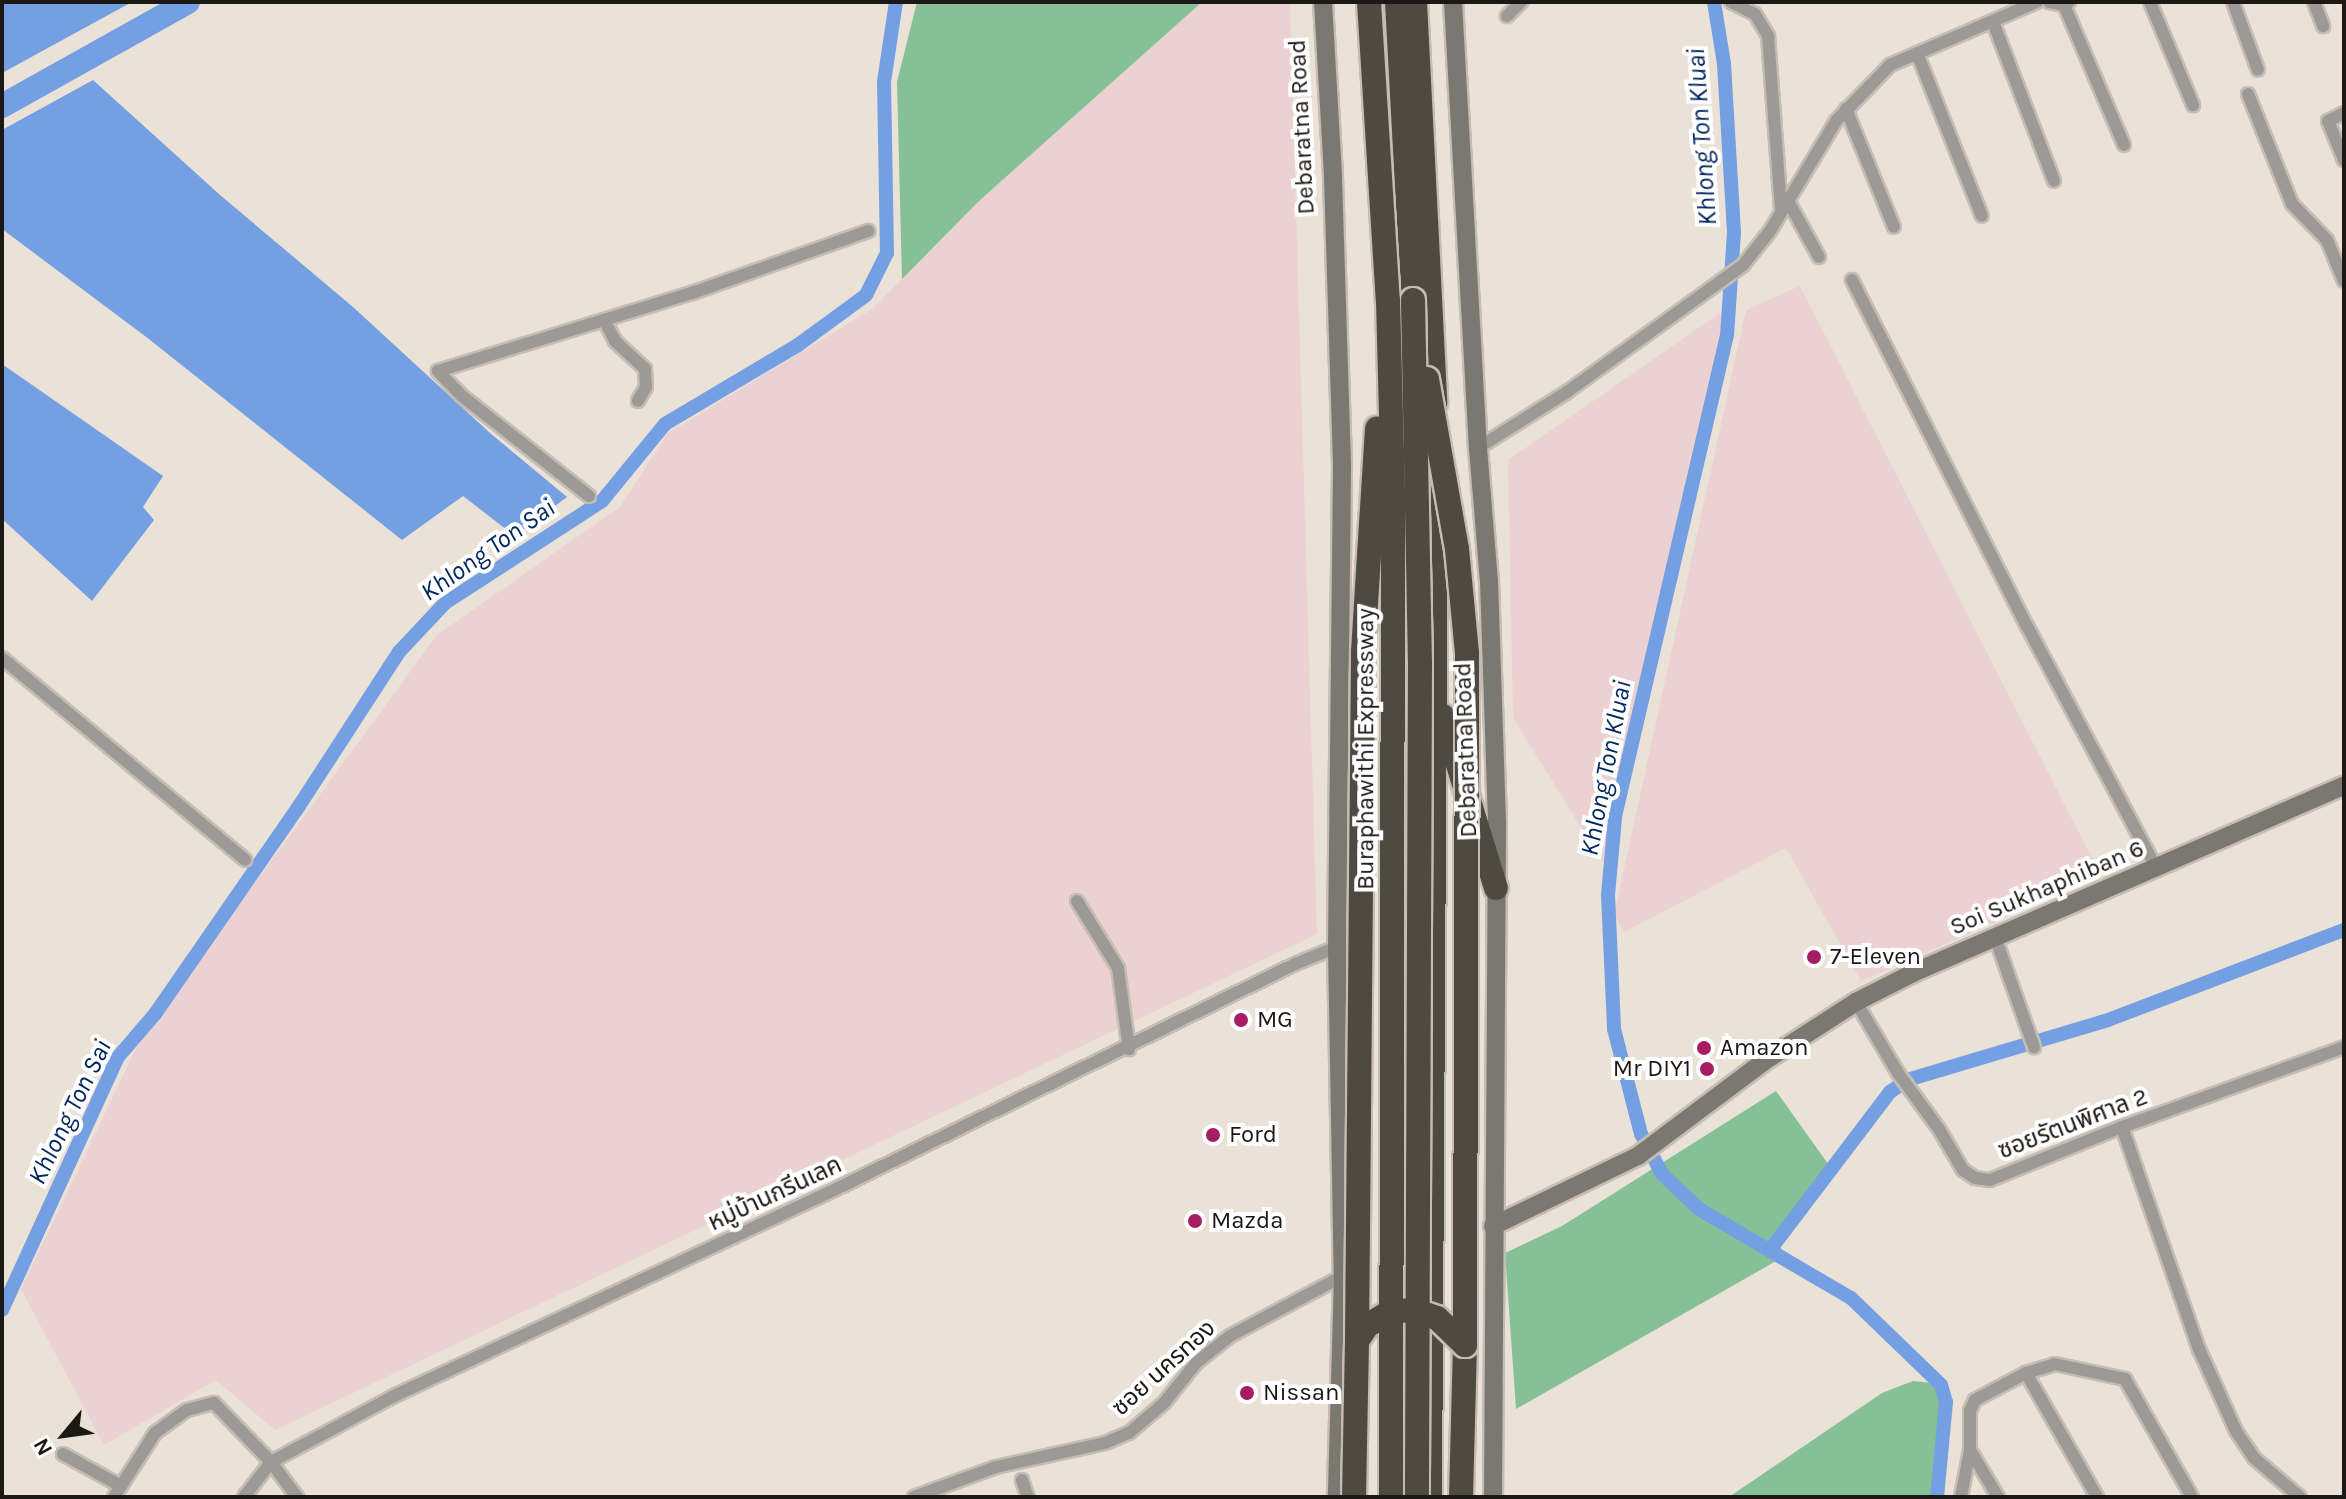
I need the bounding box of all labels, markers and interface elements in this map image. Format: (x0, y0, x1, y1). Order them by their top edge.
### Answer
street label: Debaratna Road (1283, 39, 1321, 215)
water label: Khlong Ton Kluai (1680, 47, 1724, 227)
water label: Khlong Ton Sai (415, 492, 561, 608)
street label: Buraphawithi Expressway (1352, 608, 1380, 890)
street label: Debaratna Road (1449, 662, 1483, 838)
water label: Khlong Ton Kluai (1574, 678, 1638, 858)
street label: Soi Sukhaphiban 6 (1946, 834, 2148, 942)
place label: 7-Eleven (1830, 943, 1921, 971)
marker: 7-Eleven (1805, 948, 1823, 966)
place label: MG (1257, 1006, 1293, 1034)
marker: MG (1232, 1011, 1250, 1029)
place label: Amazon (1720, 1034, 1808, 1062)
water label: Khlong Ton Sai (22, 1035, 118, 1189)
marker: Amazon (1695, 1039, 1713, 1057)
place label: Mr DIY1 (1613, 1055, 1691, 1083)
marker: Mr DIY1 (1698, 1060, 1716, 1078)
street label: ซอยรัตนพิศาล 2 (1994, 1082, 2152, 1166)
place label: Ford (1229, 1121, 1277, 1149)
marker: Ford (1204, 1126, 1222, 1144)
street label: หมู่บ้านกรีนเลค (704, 1151, 846, 1237)
place label: Mazda (1211, 1207, 1283, 1235)
marker: Mazda (1186, 1212, 1204, 1230)
street label: ซอย นครทอง (1106, 1314, 1222, 1422)
place label: Nissan (1263, 1379, 1339, 1407)
marker: Nissan (1238, 1384, 1256, 1402)
north arrow (24, 1395, 104, 1475)
text: N (28, 1433, 58, 1460)

